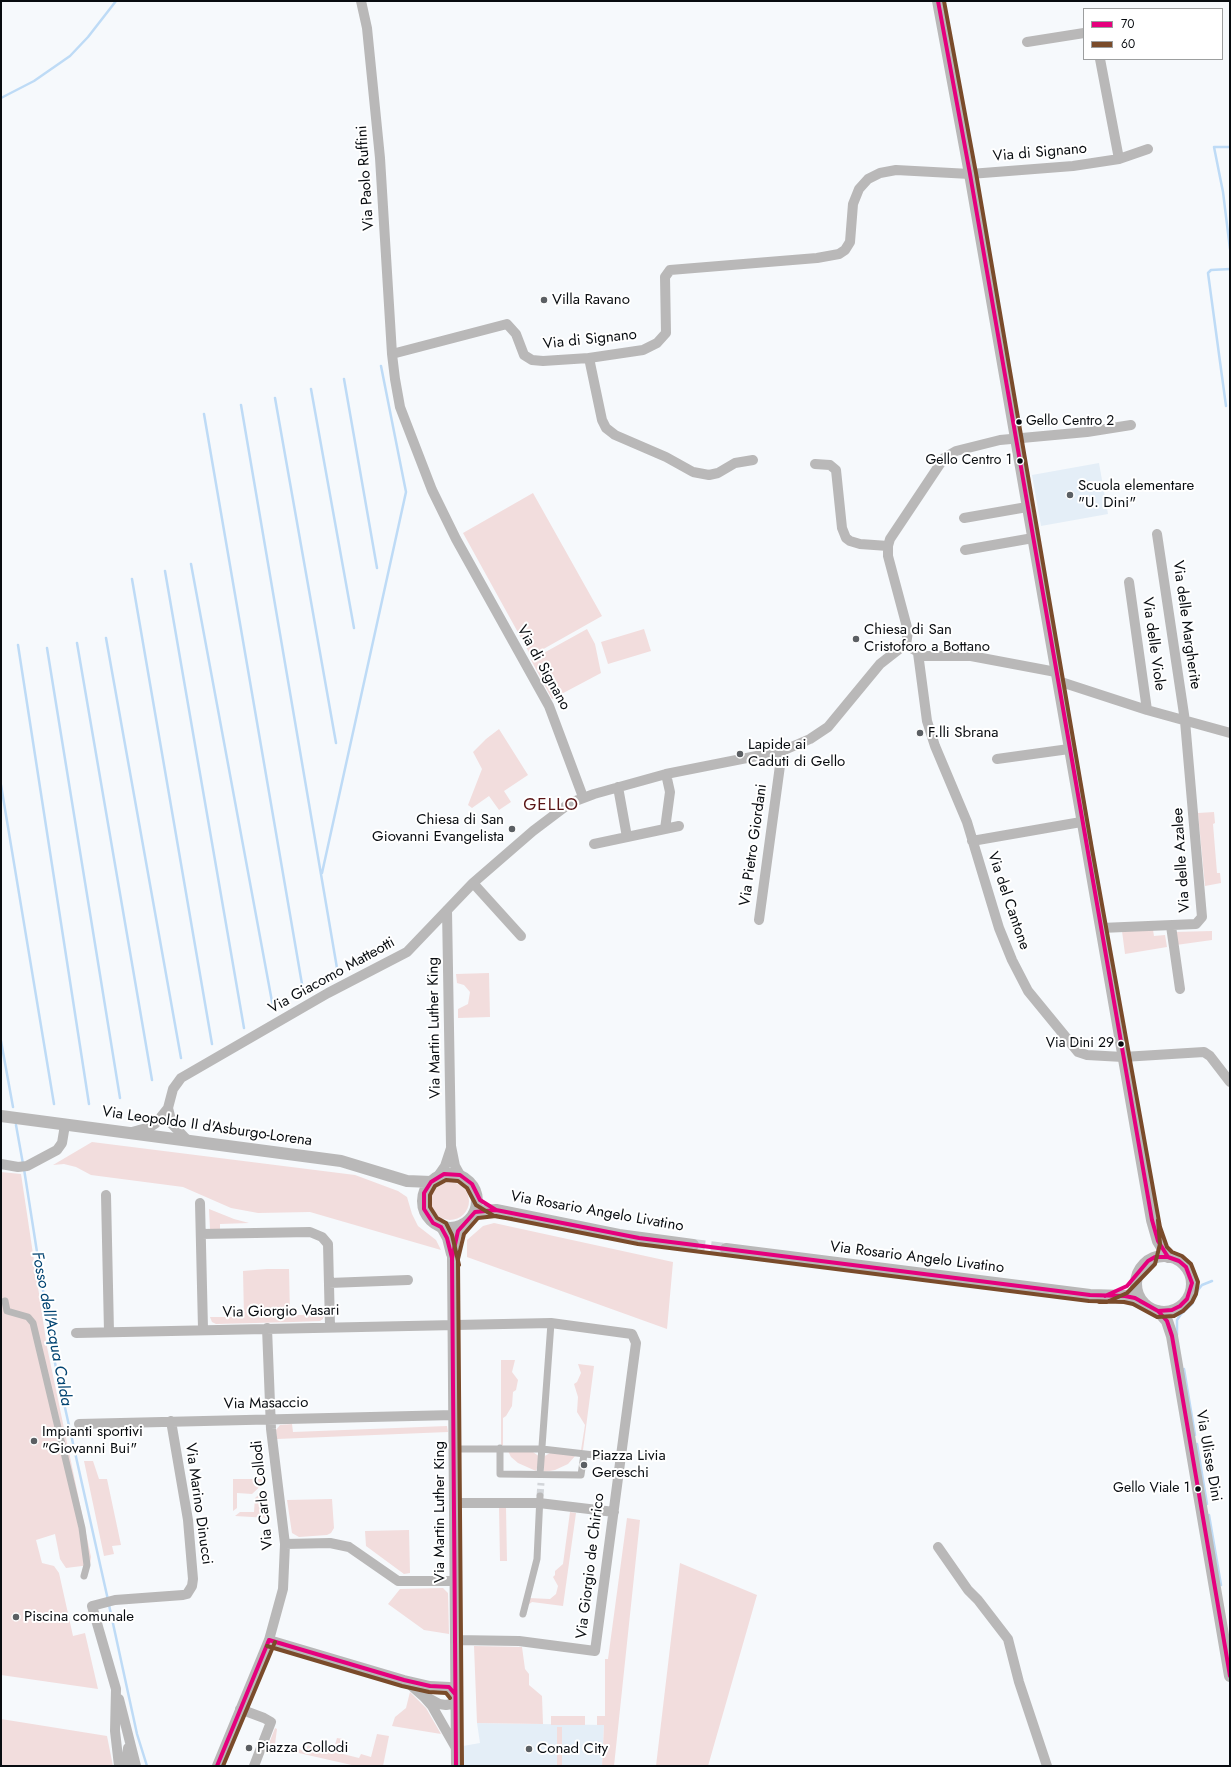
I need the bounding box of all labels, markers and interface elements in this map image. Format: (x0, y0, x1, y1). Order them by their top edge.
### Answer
legend (1083, 8, 1223, 60)
text: 70 (1121, 15, 1135, 33)
text: 60 (1121, 35, 1135, 53)
street label: Via Paolo Ruffini (353, 125, 379, 231)
street label: Via di Signano (992, 140, 1088, 166)
place label: Villa Ravano (552, 291, 630, 309)
marker: Villa Ravano (539, 295, 549, 305)
street label: Via di Signano (542, 326, 638, 354)
place label: Gello Centro 2 (1026, 414, 1114, 430)
marker: Gello Centro 2 (1014, 417, 1024, 427)
place label: Gello Centro 1 (925, 453, 1012, 469)
marker: Gello Centro 1 (1015, 456, 1025, 466)
place label: Scuola elementare "U. Dini" (1078, 477, 1194, 512)
marker: Scuola elementare "U. Dini" (1065, 490, 1075, 500)
street label: Via delle Margherite (1168, 560, 1204, 690)
street label: Via delle Viole (1138, 596, 1168, 692)
place label: Chiesa di San Cristoforo a Bottano (864, 621, 990, 656)
street label: Via di Signano (512, 622, 574, 714)
marker: Chiesa di San Cristoforo a Bottano (851, 634, 861, 644)
place label: F.lli Sbrana (928, 724, 998, 742)
marker: F.lli Sbrana (915, 728, 925, 738)
place label: Lapide ai Caduti di Gello (748, 736, 845, 771)
marker: Lapide ai Caduti di Gello (735, 749, 745, 759)
street label: Via Pietro Giordani (737, 783, 771, 907)
district label: GELLO (523, 796, 579, 816)
street label: Via delle Azalee (1169, 807, 1195, 913)
place label: Chiesa di San Giovanni Evangelista (372, 811, 504, 846)
marker: Chiesa di San Giovanni Evangelista (507, 824, 517, 834)
street label: Via del Cantone (983, 850, 1033, 952)
street label: Via Giacomo Matteotti (266, 934, 398, 1018)
street label: Via Martin Luther King (425, 957, 445, 1099)
place label: Via Dini 29 (1046, 1036, 1114, 1052)
marker: Via Dini 29 (1116, 1039, 1126, 1049)
street label: Via Leopoldo II d'Asburgo-Lorena (101, 1103, 313, 1151)
street label: Via Rosario Angelo Livatino (509, 1188, 685, 1236)
street label: Via Rosario Angelo Livatino (829, 1238, 1005, 1278)
water label: Fosso dell'Acqua Calda (27, 1250, 75, 1408)
street label: Via Giorgio Vasari (222, 1302, 340, 1322)
street label: Via Masaccio (224, 1394, 308, 1414)
street label: Via Ulisse Dini (1191, 1409, 1225, 1503)
place label: Impianti sportivi "Giovanni Bui" (42, 1423, 143, 1458)
marker: Impianti sportivi "Giovanni Bui" (29, 1436, 39, 1446)
street label: Via Carlo Collodi (248, 1439, 278, 1551)
street label: Via Martin Luther King (431, 1441, 449, 1583)
street label: Via Marino Dinucci (181, 1442, 215, 1566)
place label: Piazza Livia Gereschi (592, 1447, 666, 1482)
marker: Piazza Livia Gereschi (579, 1460, 589, 1470)
place label: Gello Viale 1 (1113, 1481, 1190, 1497)
marker: Gello Viale 1 (1193, 1484, 1203, 1494)
street label: Via Giorgio de Chirico (573, 1492, 609, 1640)
place label: Piscina comunale (24, 1608, 134, 1626)
marker: Piscina comunale (11, 1612, 21, 1622)
place label: Piazza Collodi (257, 1739, 348, 1757)
place label: Conad City (537, 1740, 608, 1758)
marker: Piazza Collodi (244, 1743, 254, 1753)
marker: Conad City (524, 1744, 534, 1754)

